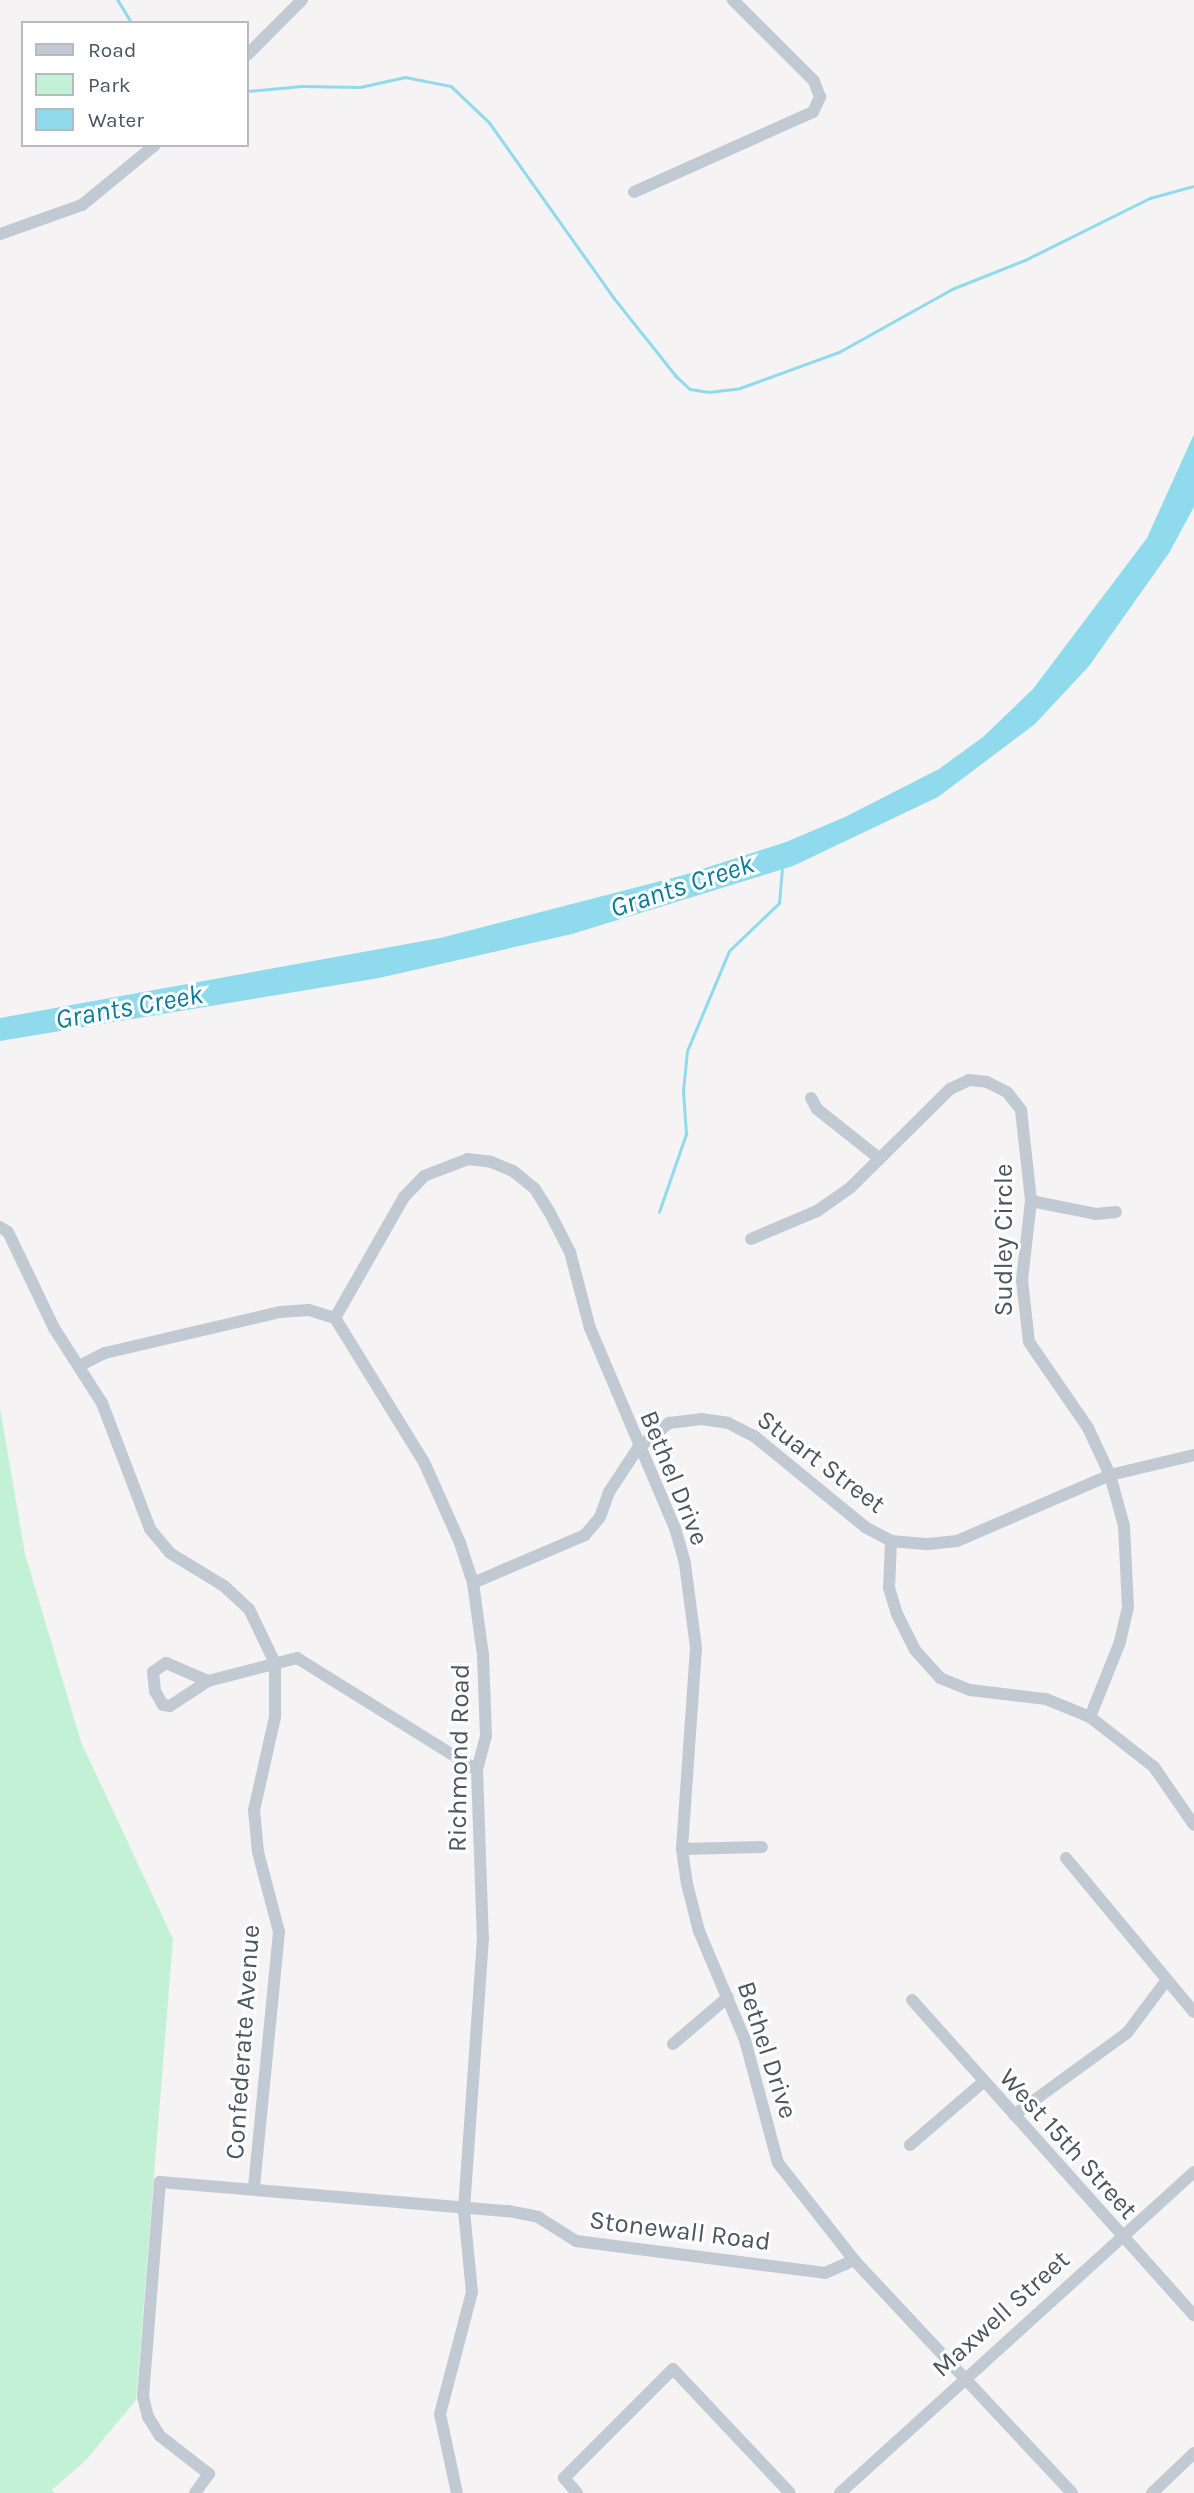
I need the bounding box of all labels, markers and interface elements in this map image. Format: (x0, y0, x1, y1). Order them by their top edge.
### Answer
legend (21, 21, 248, 147)
text: Road (88, 38, 136, 62)
text: Park (88, 73, 131, 97)
text: Water (88, 108, 144, 132)
water label: Grants Creek (606, 847, 758, 925)
water label: Grants Creek (53, 978, 205, 1036)
street label: Sudley Circle (988, 1164, 1020, 1316)
street label: Stuart Street (751, 1404, 891, 1520)
street label: Bethel Drive (633, 1406, 715, 1550)
street label: Richmond Road (442, 1664, 476, 1852)
street label: Confederate Avenue (219, 1923, 267, 2161)
street label: Bethel Drive (730, 1977, 804, 2123)
street label: West 15th Street (992, 2062, 1144, 2226)
street label: Stonewall Road (588, 2204, 772, 2258)
street label: Maxwell Street (926, 2244, 1076, 2384)

